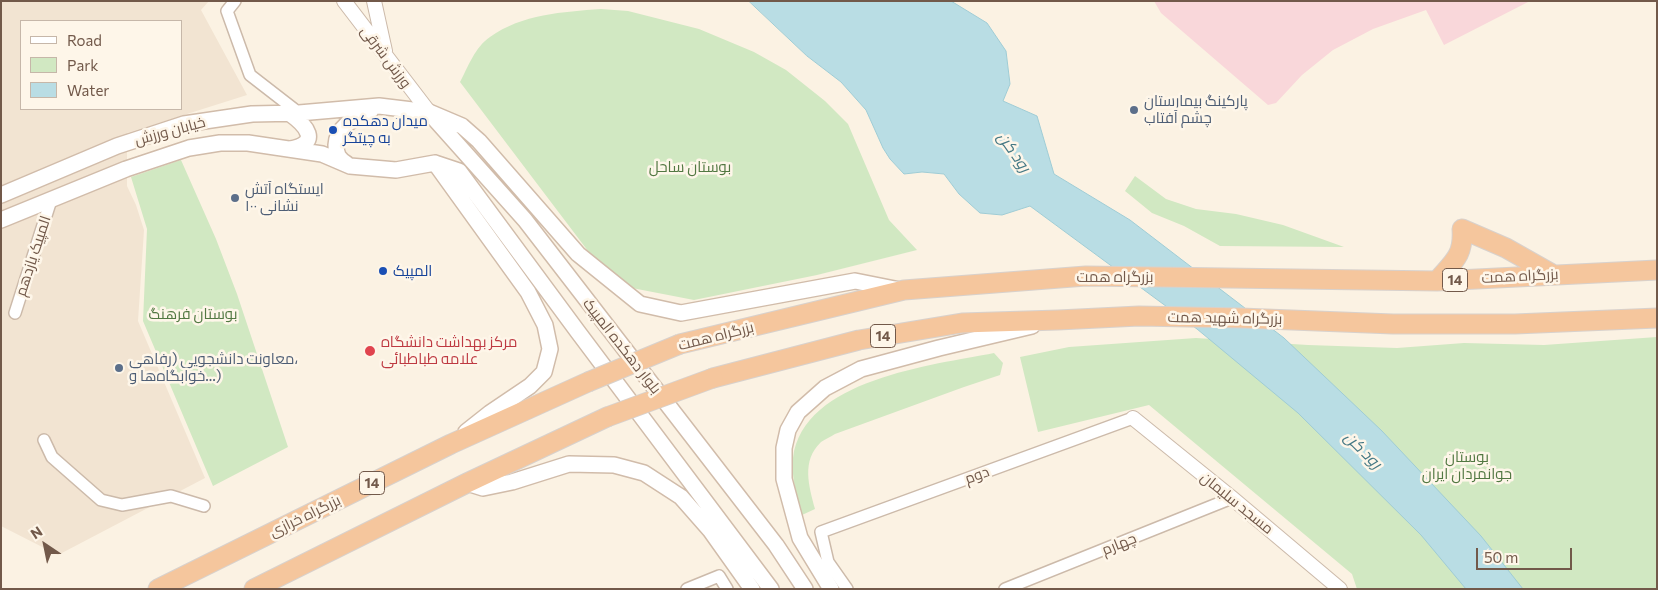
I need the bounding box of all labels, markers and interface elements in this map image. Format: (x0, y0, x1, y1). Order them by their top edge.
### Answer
legend (20, 20, 182, 110)
street label: ورزش شرقی (357, 22, 415, 92)
text: Road (67, 31, 102, 49)
text: Park (67, 56, 98, 74)
text: Water (67, 81, 109, 99)
place label: پاركينگ بيمارستان چشم آفتاب (1144, 92, 1248, 127)
marker: پاركينگ بيمارستان چشم آفتاب (1128, 104, 1140, 116)
place label: میدان دهکده به چیتگر (343, 112, 428, 147)
street label: خیابان ورزش (133, 113, 207, 149)
marker: میدان دهکده به چیتگر (327, 124, 339, 136)
water label: رود کن (993, 128, 1035, 176)
park label: بوستان ساحل (649, 158, 731, 176)
place label: ایستگاه آتش نشانی ۱۰۰ (245, 180, 324, 215)
marker: ایستگاه آتش نشانی ۱۰۰ (229, 192, 241, 204)
street label: المپیک یازدهم (12, 213, 54, 299)
place label: المپیک (393, 262, 432, 280)
marker: المپیک (377, 265, 389, 277)
street label: بزرگراه همت (1481, 265, 1559, 287)
street label: بزرگراه همت (1076, 268, 1154, 286)
road number: 14 (1442, 268, 1468, 292)
street label: بلوار دهکده المپیک (579, 295, 665, 397)
park label: بوستان فرهنگ (149, 305, 237, 323)
street label: بزرگراه شهید همت (1168, 308, 1282, 328)
street label: بزرگراه همت (676, 318, 756, 354)
road number: 14 (870, 324, 896, 348)
place label: مرکز بهداشت دانشگاه علامه طباطبائی (381, 333, 517, 368)
marker: مرکز بهداشت دانشگاه علامه طباطبائی (363, 344, 377, 358)
place label: معاونت دانشجویی (رفاهی، خوابگاه‌ها و...) (129, 350, 298, 385)
marker: معاونت دانشجویی (رفاهی، خوابگاه‌ها و...) (113, 362, 125, 374)
water label: رود کن (1340, 427, 1386, 473)
park label: بوستان جوانمردان ایران (1422, 448, 1512, 483)
street label: دوم (962, 462, 992, 488)
street label: مسجد سلیمان (1197, 468, 1277, 538)
road number: 14 (360, 472, 384, 494)
street label: بزرگراه خرازی (266, 491, 344, 541)
north arrow (20, 520, 70, 570)
text: N (27, 522, 45, 542)
street label: چهارم (1099, 529, 1139, 559)
scale bar (1478, 538, 1574, 570)
text: 50 m (1484, 548, 1518, 566)

